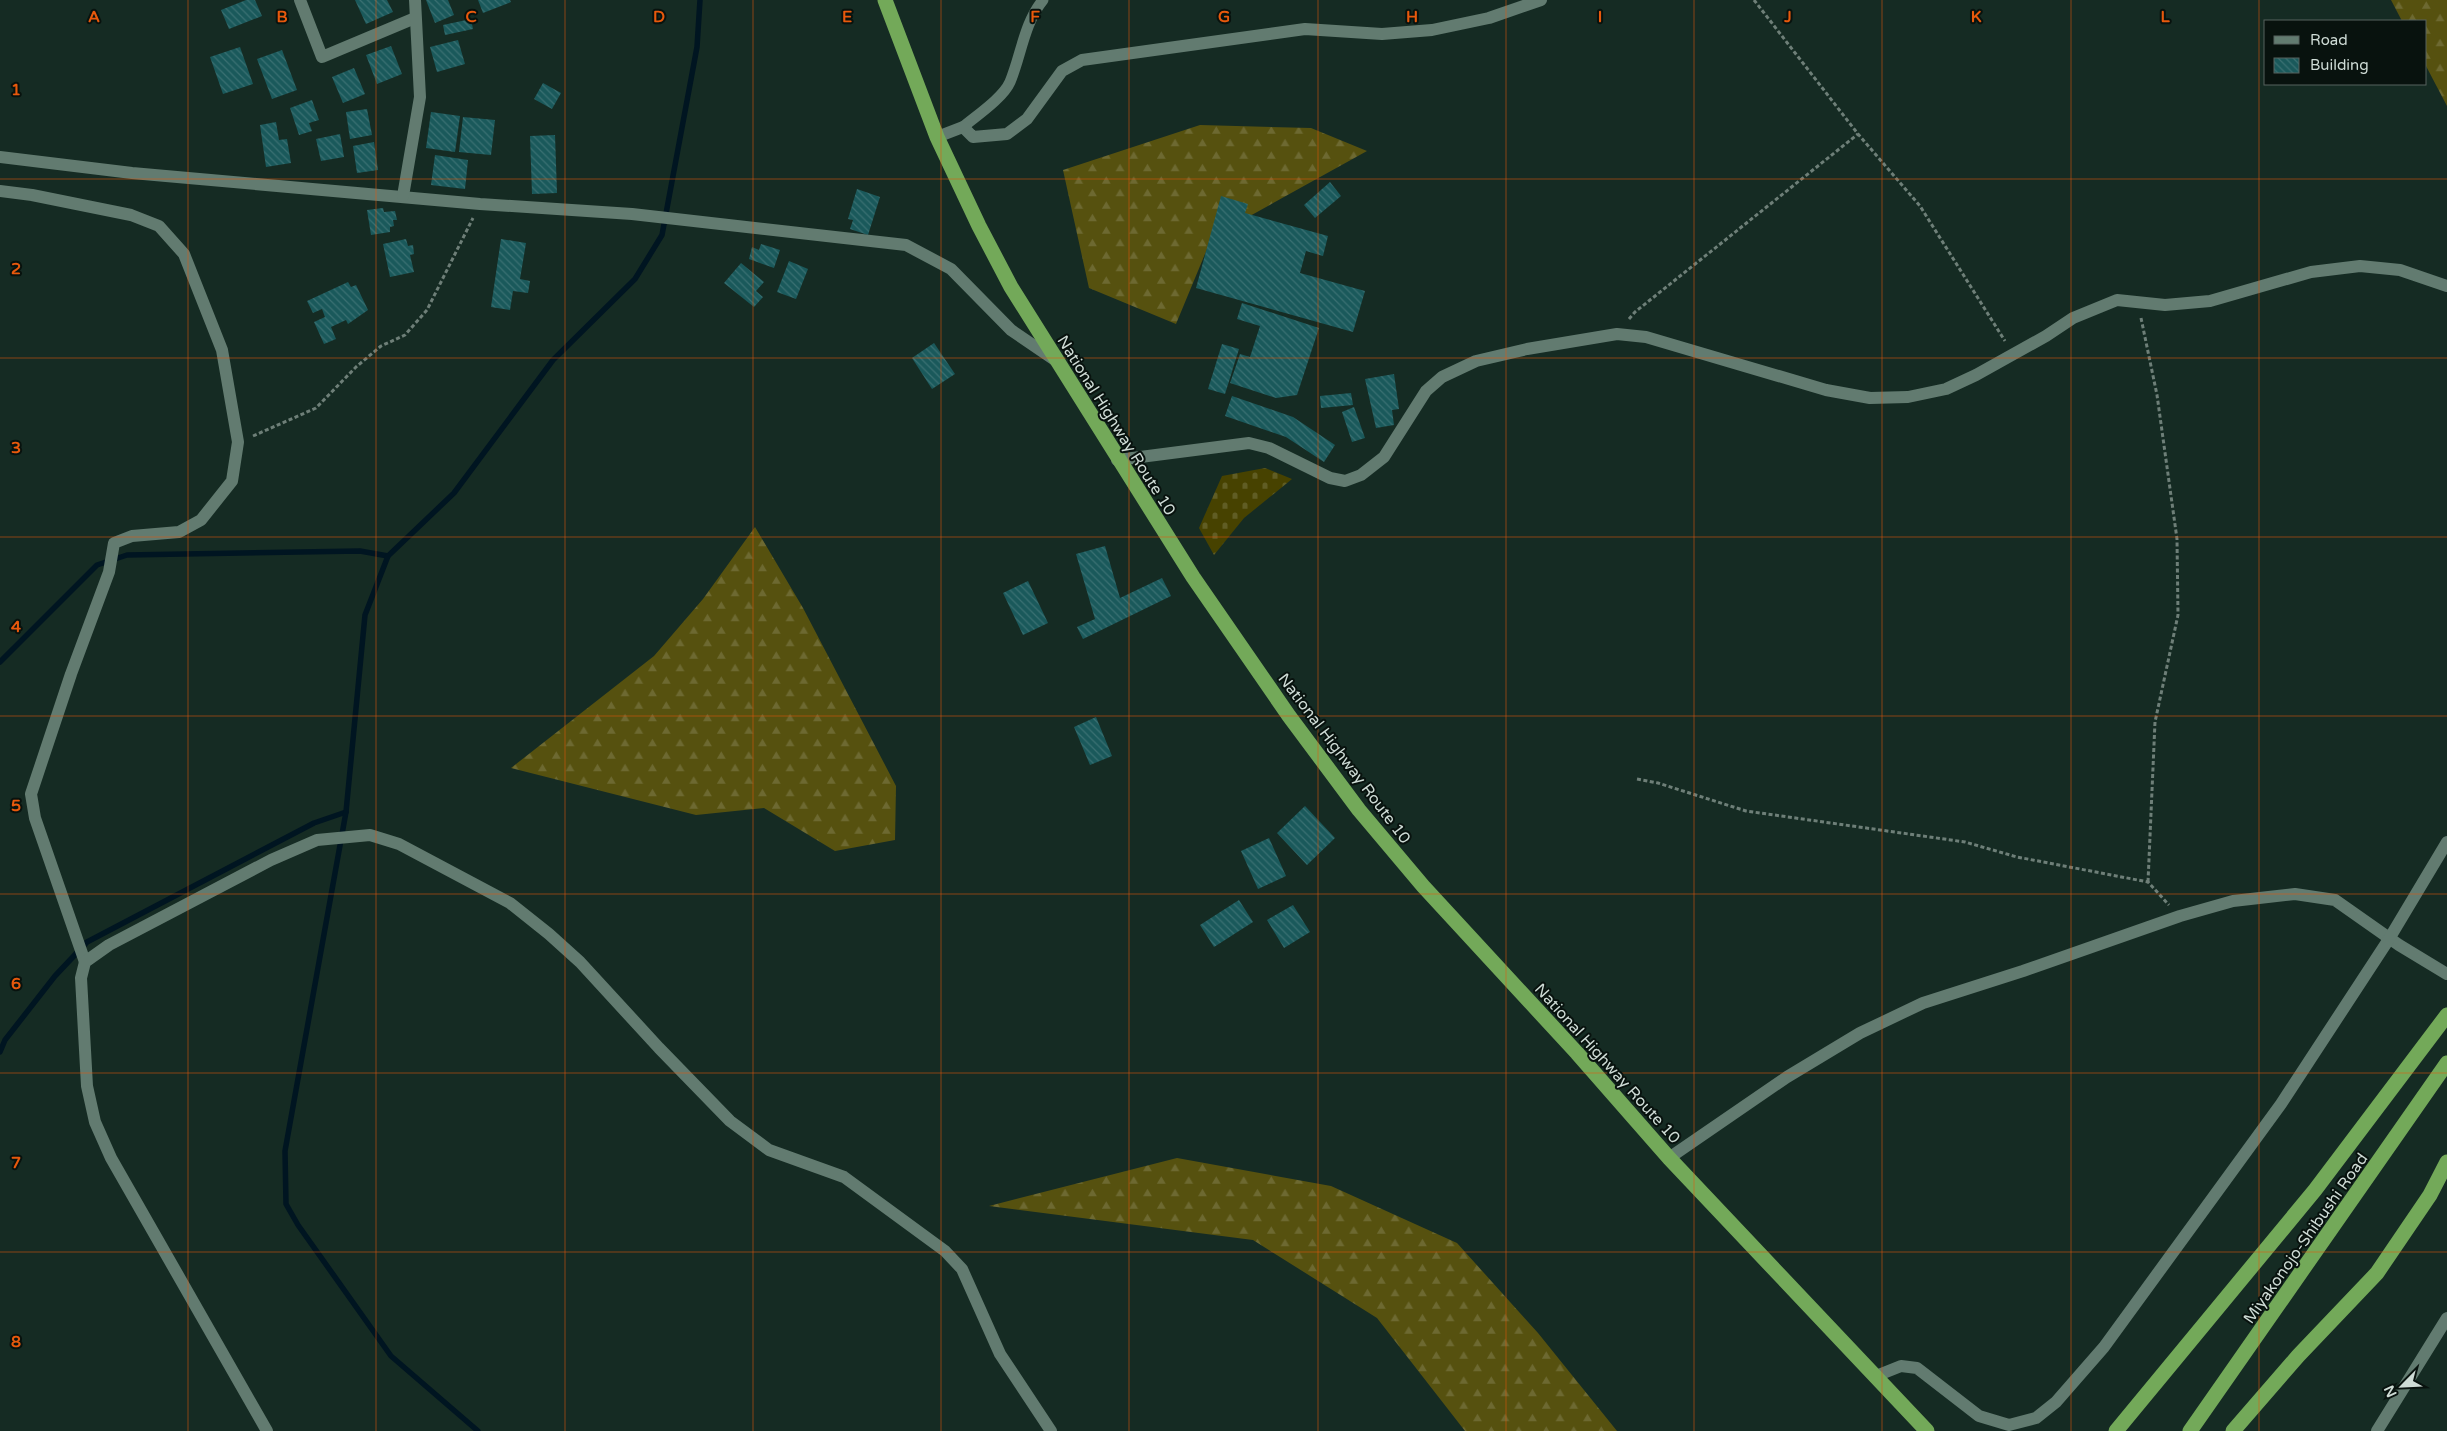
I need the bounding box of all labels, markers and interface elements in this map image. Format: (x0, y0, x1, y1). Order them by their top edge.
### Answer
text: A (88, 7, 100, 27)
text: B (276, 7, 288, 27)
text: C (465, 7, 477, 27)
text: D (653, 7, 665, 27)
text: E (842, 7, 852, 27)
text: F (1030, 7, 1040, 27)
text: G (1218, 7, 1230, 27)
text: H (1406, 7, 1418, 27)
text: I (1598, 7, 1602, 27)
text: J (1783, 7, 1792, 27)
text: K (1971, 7, 1982, 27)
text: L (2160, 7, 2170, 27)
legend (2264, 20, 2427, 85)
text: Road (2310, 31, 2348, 49)
text: Building (2310, 56, 2369, 74)
text: 1 (11, 80, 21, 100)
text: 2 (11, 259, 21, 279)
street label: National Highway Route 10 (1052, 332, 1180, 519)
text: 3 (11, 438, 21, 458)
text: 4 (11, 617, 21, 637)
street label: National Highway Route 10 (1274, 669, 1415, 848)
text: 5 (11, 796, 21, 816)
text: 6 (11, 974, 21, 994)
street label: National Highway Route 10 (1530, 980, 1684, 1148)
street label: Miyakonojo-Shibushi Road (2239, 1149, 2372, 1328)
text: 7 (11, 1153, 21, 1173)
text: 8 (11, 1332, 21, 1352)
north arrow (2377, 1361, 2427, 1411)
text: N (2381, 1382, 2401, 1400)

